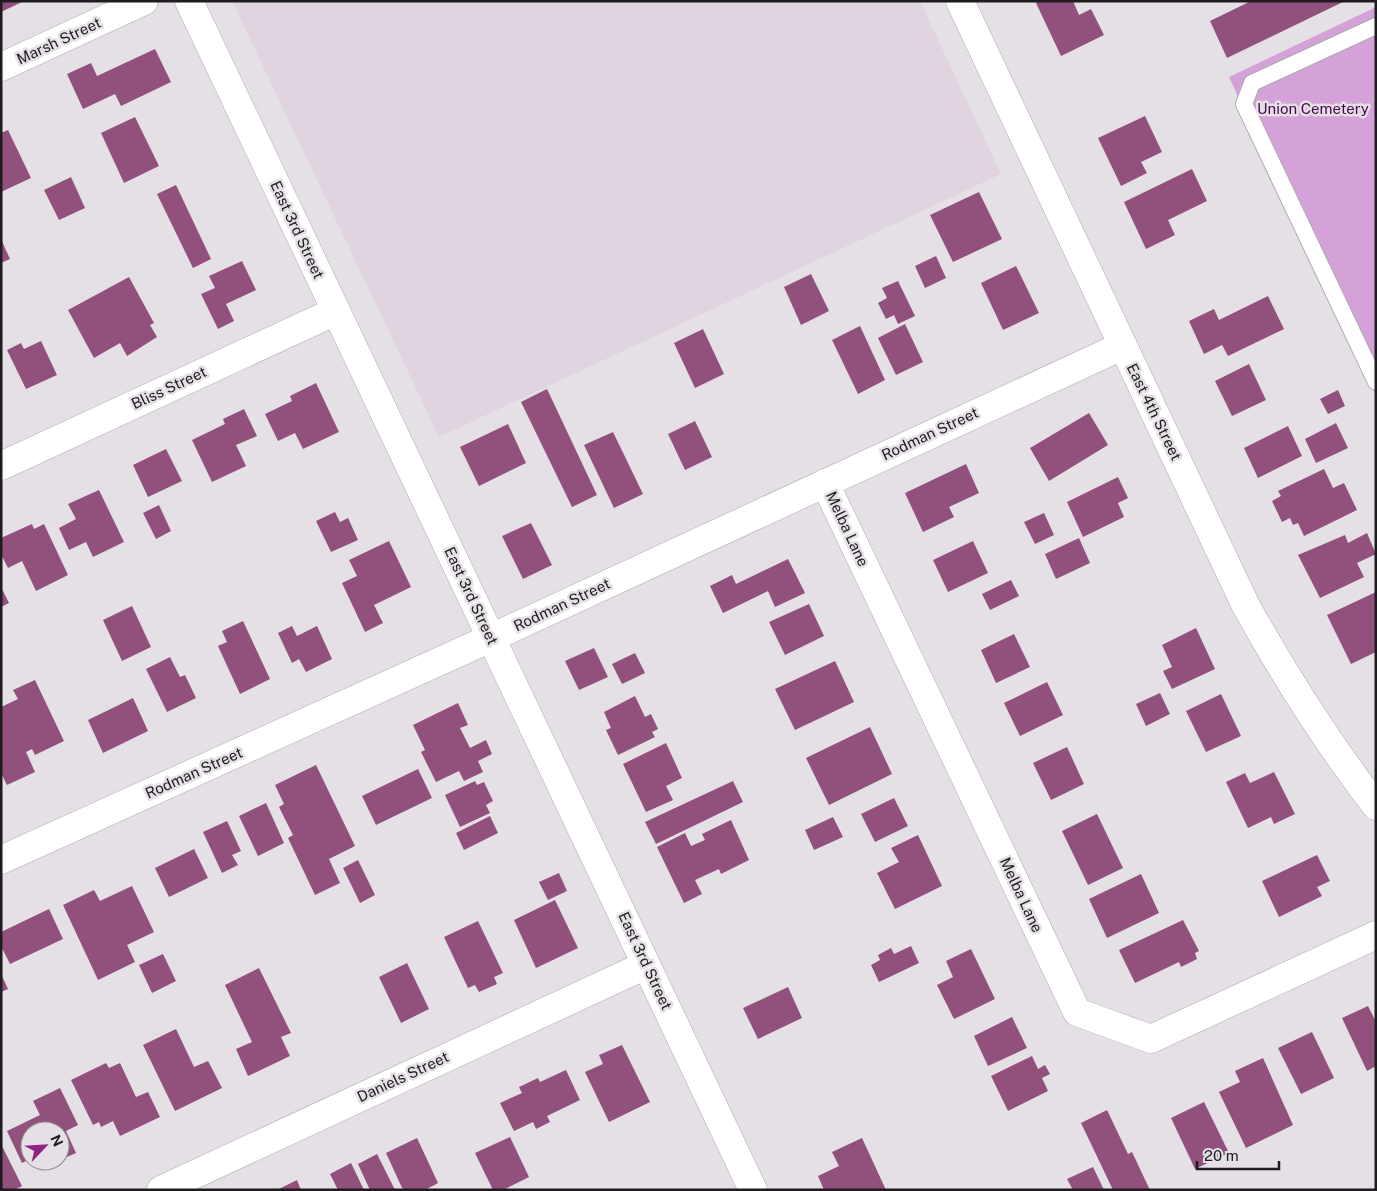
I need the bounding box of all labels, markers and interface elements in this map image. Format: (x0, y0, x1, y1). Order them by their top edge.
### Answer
street label: Marsh Street (14, 14, 104, 67)
park label: Union Cemetery (1257, 100, 1369, 117)
street label: East 3rd Street (267, 178, 328, 282)
street label: East 4th Street (1124, 361, 1185, 463)
street label: Bliss Street (129, 363, 209, 412)
street label: Rodman Street (879, 404, 981, 463)
street label: Melba Lane (823, 489, 872, 569)
street label: East 3rd Street (441, 544, 502, 648)
street label: Rodman Street (511, 575, 613, 634)
street label: Rodman Street (142, 743, 245, 802)
street label: Melba Lane (997, 855, 1046, 935)
street label: East 3rd Street (615, 909, 676, 1013)
street label: Daniels Street (354, 1048, 451, 1105)
north arrow (20, 1121, 70, 1171)
text: N (47, 1132, 66, 1149)
scale bar (1197, 1138, 1280, 1170)
text: 20 m (1204, 1147, 1239, 1164)

